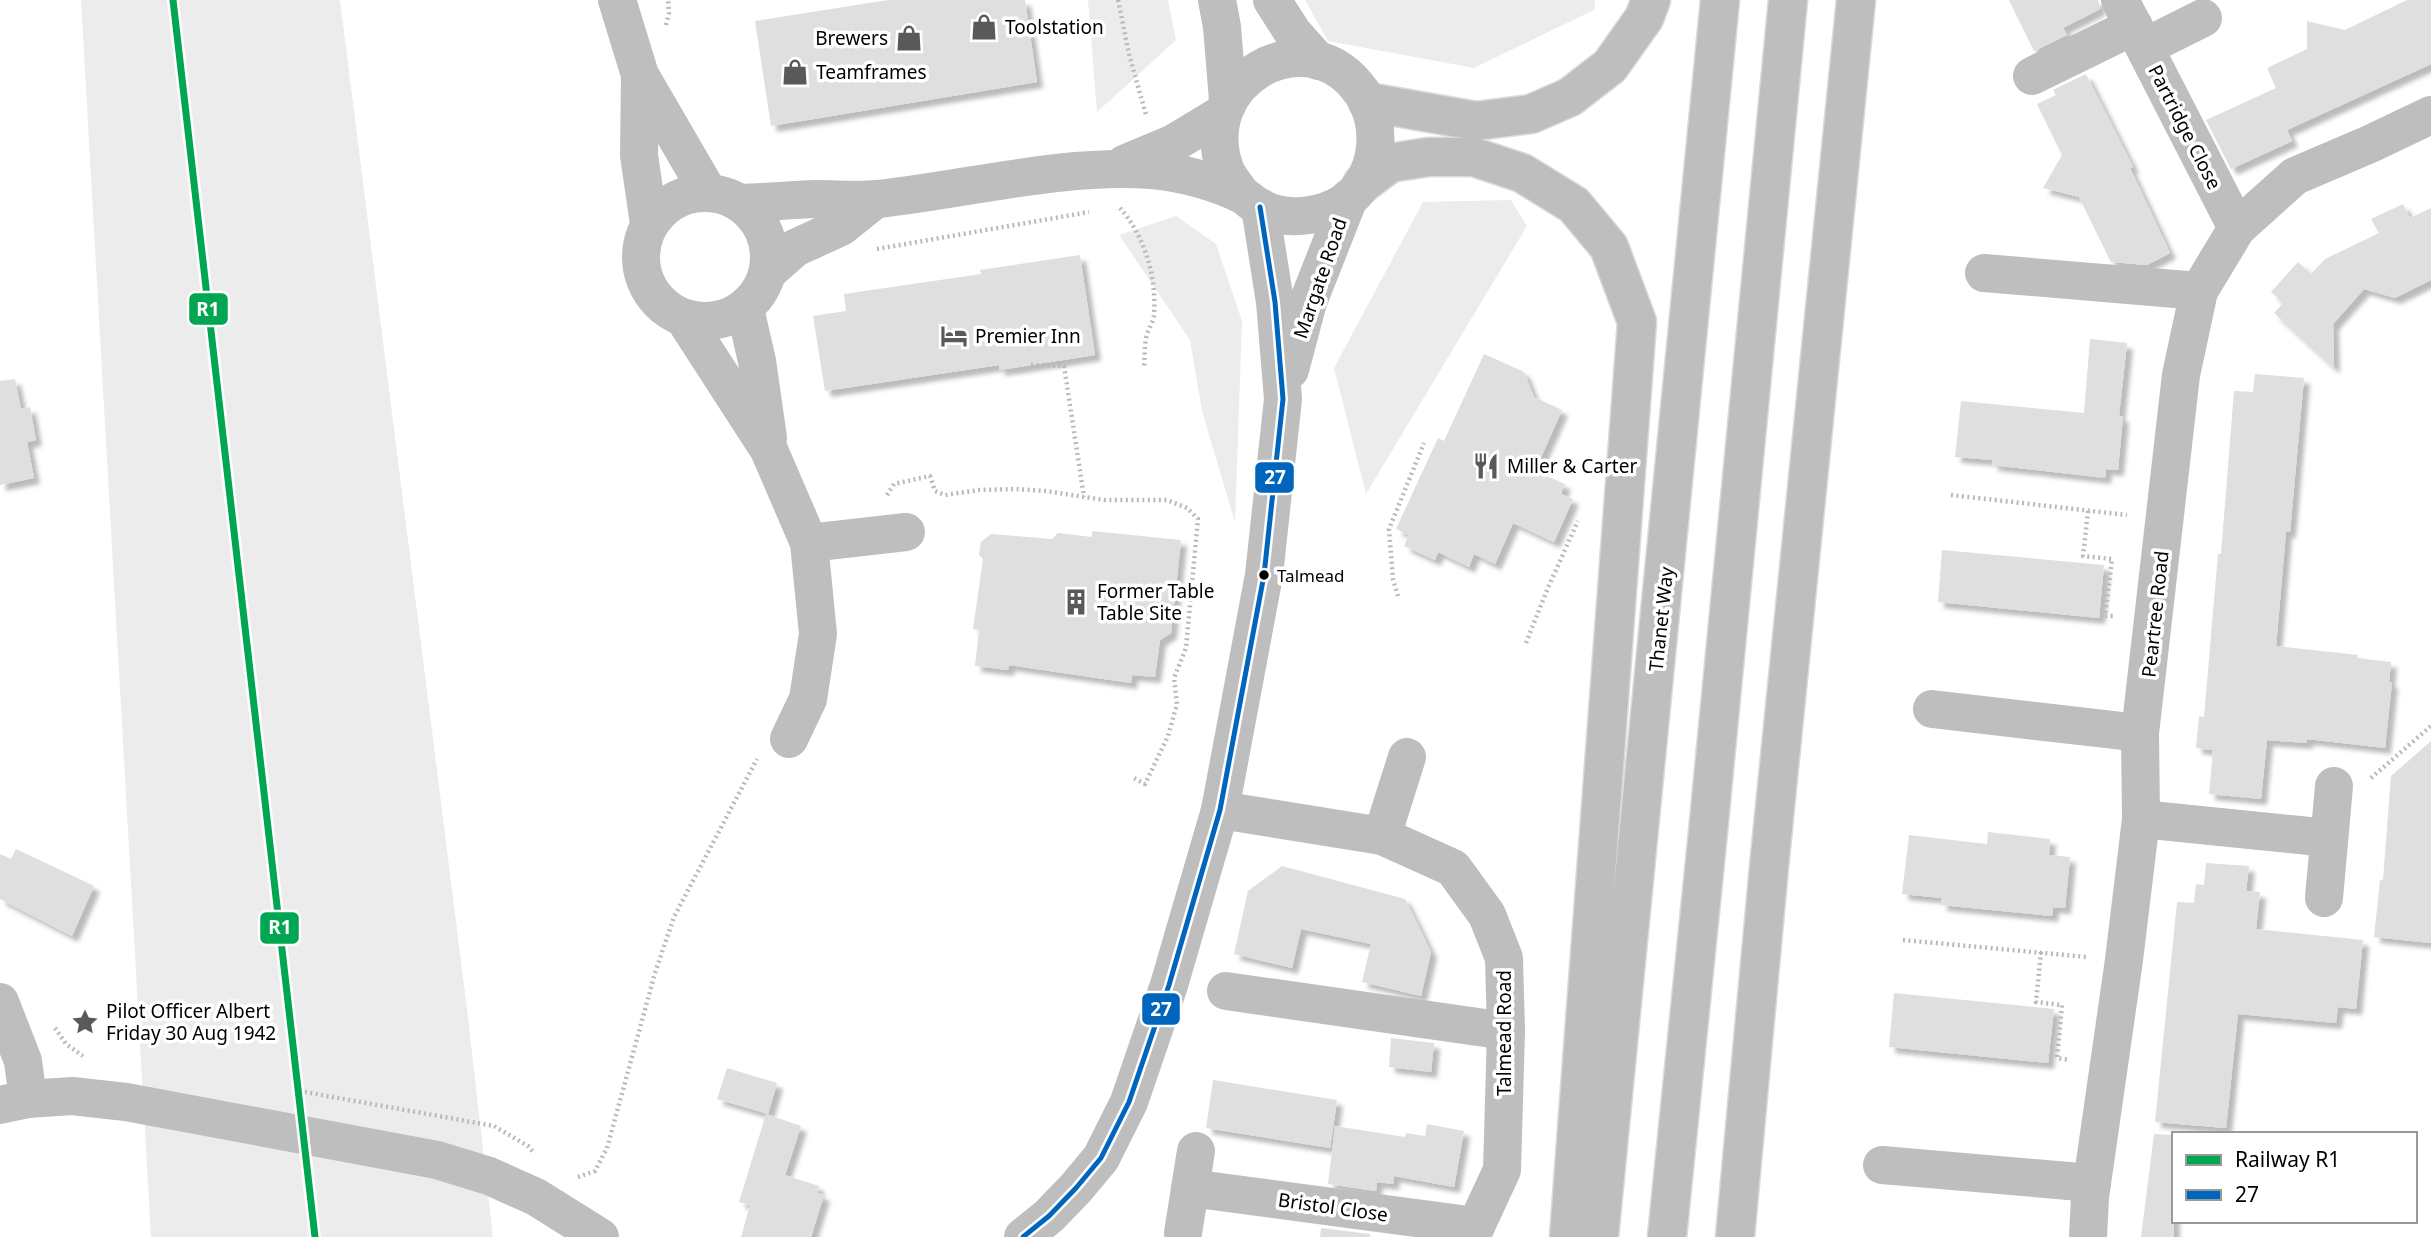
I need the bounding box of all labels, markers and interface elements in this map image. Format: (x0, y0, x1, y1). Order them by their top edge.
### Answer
shop icon: Toolstation (969, 12, 999, 42)
place label: Toolstation (1005, 14, 1104, 40)
shop icon: Brewers (894, 23, 924, 53)
place label: Brewers (815, 25, 888, 51)
shop icon: Teamframes (780, 57, 810, 87)
place label: Teamframes (816, 59, 927, 85)
street label: Partridge Close (2142, 60, 2228, 194)
street label: Margate Road (1287, 214, 1353, 342)
line badge: R1 (188, 292, 229, 326)
text: R1 (196, 296, 220, 322)
hotel icon: Premier Inn (939, 321, 969, 351)
place label: Premier Inn (975, 323, 1081, 349)
restaurant icon: Miller & Carter (1471, 451, 1501, 481)
place label: Miller & Carter (1507, 453, 1637, 479)
line badge: 27 (1254, 461, 1295, 494)
text: 27 (1264, 464, 1286, 490)
street label: Peartree Road (2135, 549, 2175, 679)
place label: Talmead (1277, 564, 1345, 587)
street label: Thanet Way (1643, 565, 1679, 673)
marker: Talmead (1257, 568, 1271, 582)
place label: Former Table Table Site (1097, 578, 1214, 626)
building icon: Former Table Table Site (1061, 587, 1091, 617)
line badge: R1 (259, 911, 300, 945)
text: R1 (268, 914, 292, 940)
street label: Talmead Road (1491, 970, 1517, 1096)
line badge: 27 (1141, 992, 1181, 1026)
text: 27 (1150, 996, 1172, 1022)
place label: Pilot Officer Albert Friday 30 Aug 1942 (106, 998, 276, 1046)
place icon: Pilot Officer Albert Friday 30 Aug 1942 (70, 1007, 100, 1037)
legend (2172, 1132, 2417, 1223)
text: Railway R1 (2235, 1145, 2340, 1173)
text: 27 (2235, 1180, 2259, 1208)
street label: Bristol Close (1276, 1186, 1390, 1228)

